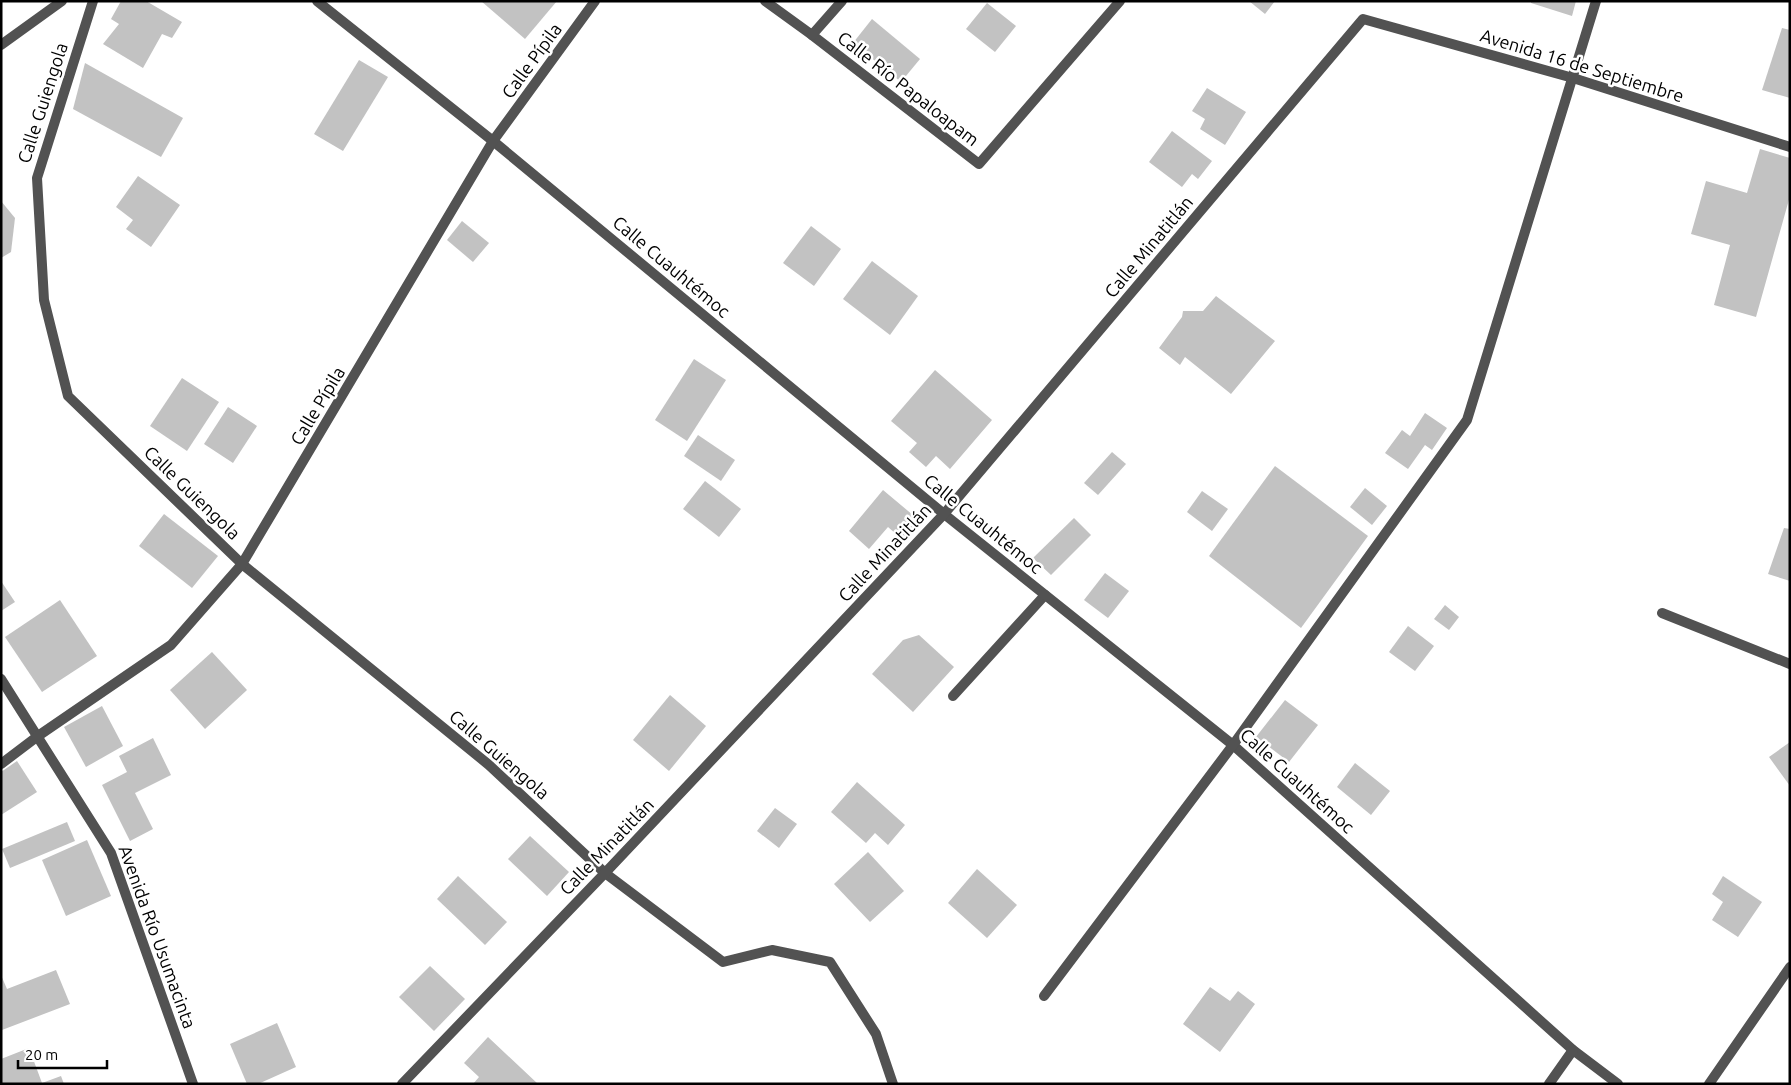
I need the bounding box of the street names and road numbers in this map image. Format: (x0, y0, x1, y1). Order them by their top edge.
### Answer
street label: Calle Pípila (497, 19, 565, 102)
street label: Avenida 16 de Septiembre (1478, 25, 1686, 106)
street label: Calle Río Papaloapam (834, 27, 983, 150)
street label: Calle Guiengola (13, 40, 71, 165)
street label: Calle Minatitlán (1100, 192, 1196, 301)
street label: Calle Cuauhtémoc (609, 212, 734, 321)
street label: Calle Pípila (286, 363, 348, 448)
street label: Calle Guiengola (141, 442, 245, 543)
street label: Calle Cuauhtémoc (921, 469, 1047, 577)
street label: Calle Minatitlán (834, 499, 935, 605)
street label: Calle Guiengola (446, 706, 554, 803)
street label: Calle Cuauhtémoc (1237, 724, 1359, 837)
street label: Calle Minatitlán (555, 794, 657, 899)
street label: Avenida Río Usumacinta (115, 842, 200, 1031)

